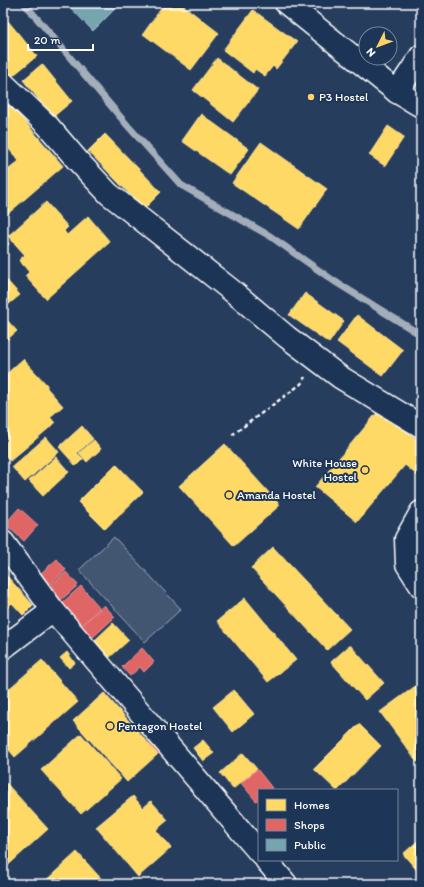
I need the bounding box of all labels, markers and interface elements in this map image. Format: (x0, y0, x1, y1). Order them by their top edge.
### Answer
scale bar (28, 26, 93, 52)
north arrow (358, 26, 398, 66)
text: 20 m (34, 33, 61, 47)
text: N (364, 45, 378, 59)
place label: P3 Hostel (319, 90, 369, 104)
marker: P3 Hostel (306, 92, 316, 102)
place label: White House Hostel (292, 456, 358, 484)
marker: White House Hostel (360, 465, 370, 475)
place label: Amanda Hostel (237, 488, 317, 502)
marker: Amanda Hostel (224, 490, 234, 500)
place label: Pentagon Hostel (118, 719, 203, 733)
marker: Pentagon Hostel (105, 721, 115, 731)
legend (258, 789, 398, 861)
text: Homes (294, 798, 330, 812)
text: Shops (294, 818, 325, 832)
text: Public (294, 838, 326, 852)

